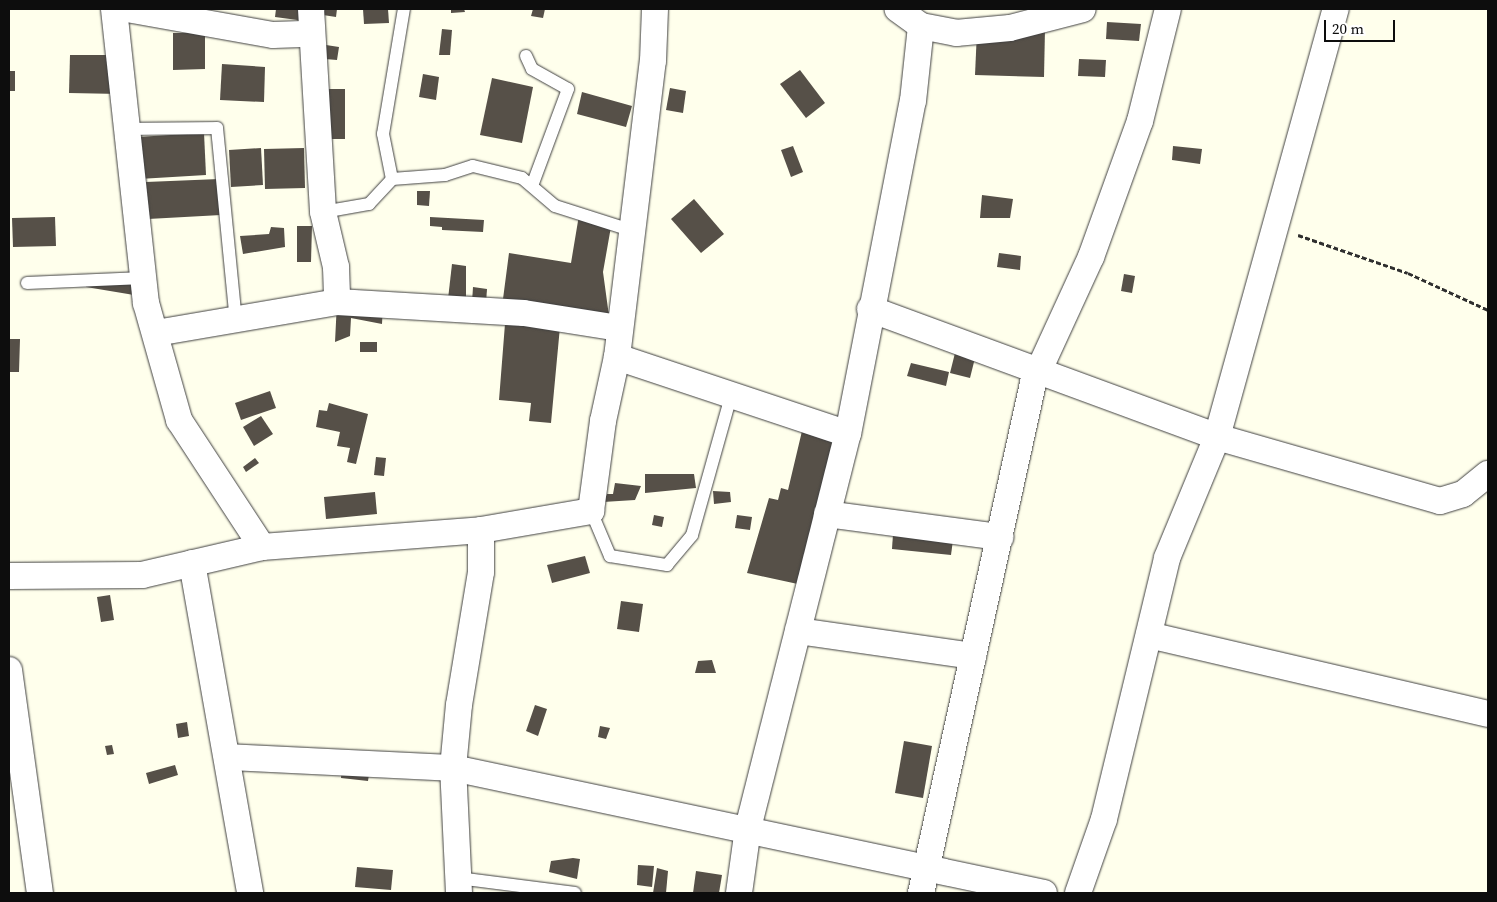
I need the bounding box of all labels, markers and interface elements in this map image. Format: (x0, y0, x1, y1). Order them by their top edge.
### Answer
scale bar (1327, 10, 1398, 42)
text: 20 m (1332, 18, 1364, 39)

